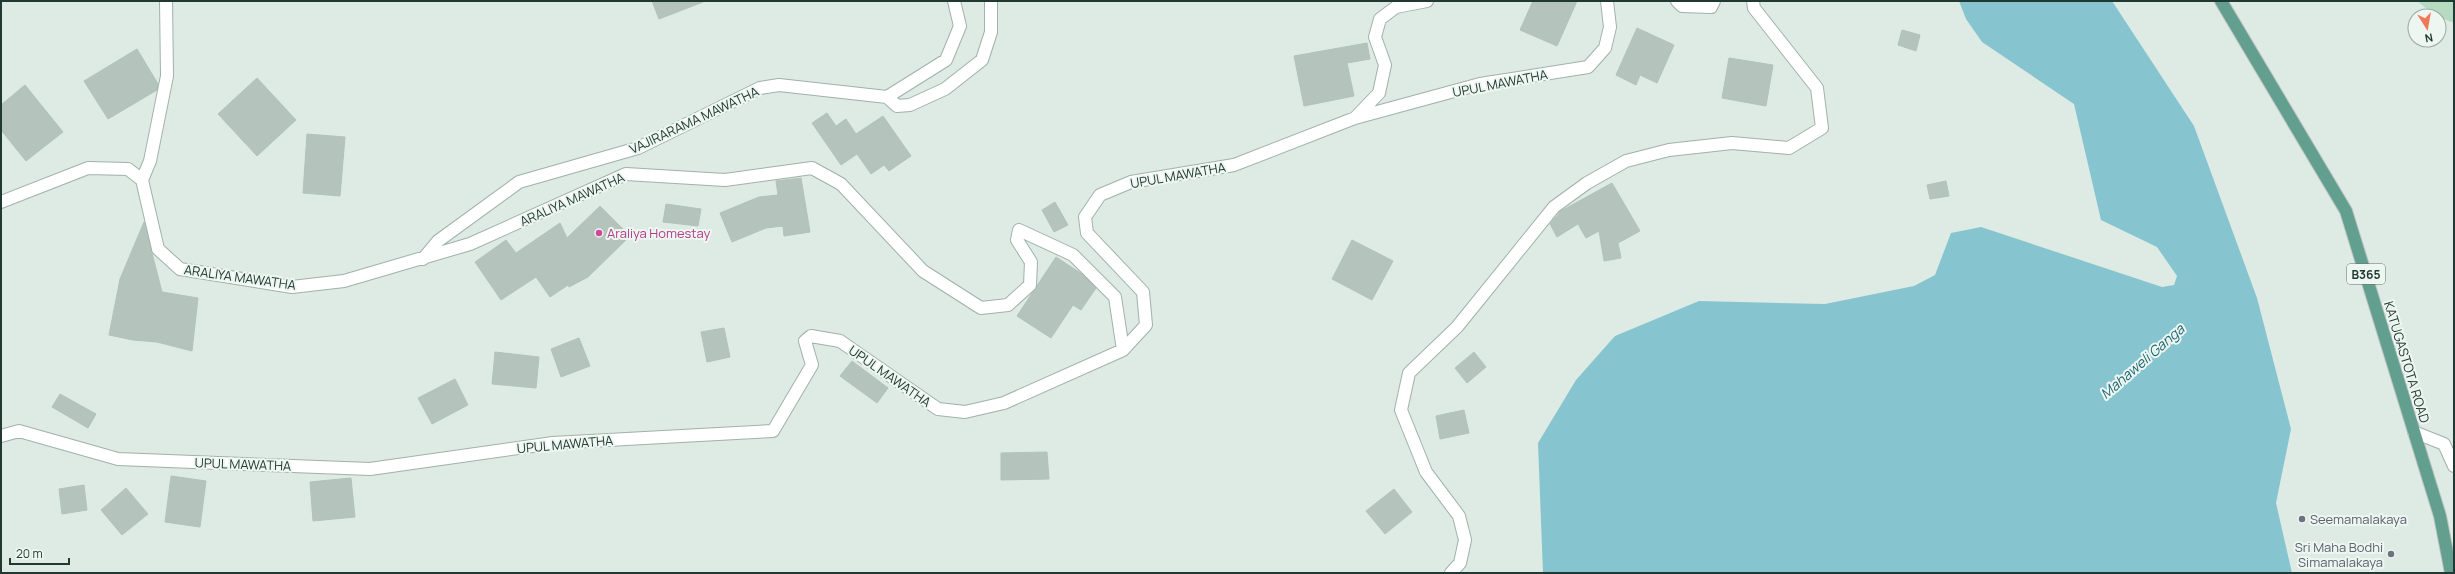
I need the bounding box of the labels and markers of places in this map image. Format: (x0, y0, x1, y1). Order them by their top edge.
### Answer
place label: Araliya Homestay (607, 224, 710, 242)
marker: Araliya Homestay (594, 228, 604, 238)
place label: Seemamalakaya (2310, 510, 2407, 528)
marker: Seemamalakaya (2297, 514, 2307, 524)
place label: Sri Maha Bodhi Simamalakaya (2295, 538, 2383, 571)
marker: Sri Maha Bodhi Simamalakaya (2386, 549, 2396, 559)

